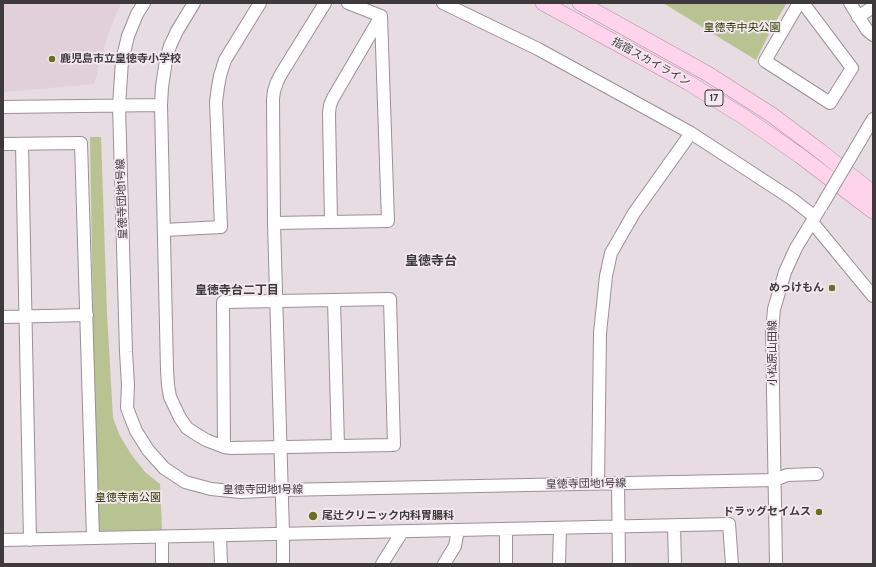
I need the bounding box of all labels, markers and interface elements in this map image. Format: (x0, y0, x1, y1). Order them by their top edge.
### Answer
park label: 皇徳寺中央公園 (704, 21, 780, 35)
street label: 指宿スカイライン (609, 35, 693, 89)
place label: 鹿児島市立皇徳寺小学校 (60, 52, 181, 66)
marker: 鹿児島市立皇徳寺小学校 (47, 54, 57, 64)
road number: 17 (705, 90, 723, 106)
street label: 皇徳寺団地1号線 (114, 159, 130, 239)
district label: 皇徳寺台 (405, 253, 457, 269)
place label: めっけもん (769, 281, 824, 295)
district label: 皇徳寺台二丁目 (195, 283, 279, 297)
marker: めっけもん (827, 283, 837, 293)
street label: 小松原山田線 (766, 320, 780, 386)
street label: 皇徳寺団地1号線 (546, 477, 626, 491)
street label: 皇徳寺団地1号線 (223, 483, 303, 497)
park label: 皇徳寺南公園 (95, 491, 161, 505)
place label: ドラッグセイムス (723, 505, 811, 519)
marker: ドラッグセイムス (814, 507, 824, 517)
place label: 尾辻クリニック内科胃腸科 (322, 509, 454, 523)
marker: 尾辻クリニック内科胃腸科 (307, 510, 319, 522)

